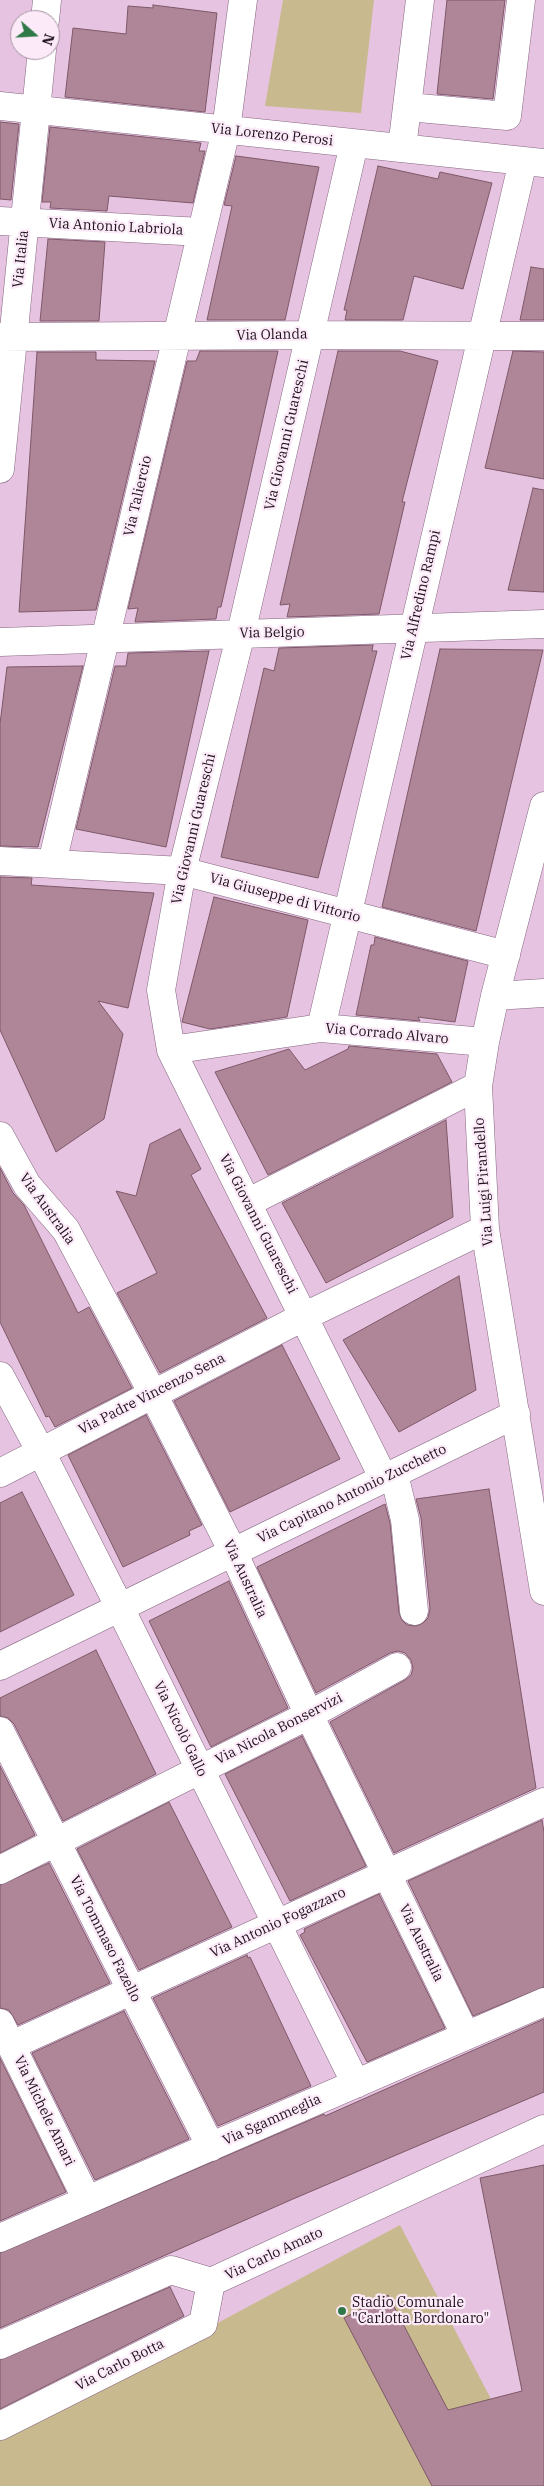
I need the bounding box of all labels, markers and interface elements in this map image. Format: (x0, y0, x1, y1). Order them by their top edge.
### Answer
north arrow (10, 10, 60, 60)
text: N (38, 31, 59, 48)
street label: Via Lorenzo Perosi (210, 120, 334, 150)
street label: Via Antonio Labriola (48, 215, 184, 239)
street label: Via Italia (10, 229, 32, 289)
street label: Via Olanda (236, 326, 308, 344)
street label: Via Giovanni Guareschi (261, 358, 313, 512)
street label: Via Taliercio (121, 454, 155, 538)
street label: Via Alfredino Rampi (398, 528, 444, 662)
street label: Via Belgio (239, 624, 305, 642)
street label: Via Giovanni Guareschi (168, 752, 220, 906)
street label: Via Giuseppe di Vittorio (208, 870, 362, 926)
street label: Via Corrado Alvaro (325, 1020, 449, 1048)
street label: Via Luigi Pirandello (471, 1117, 497, 1247)
street label: Via Giovanni Guareschi (215, 1151, 301, 1297)
street label: Via Australia (15, 1170, 79, 1248)
street label: Via Padre Vincenzo Sena (76, 1350, 228, 1438)
street label: Via Capitano Antonio Zucchetto (255, 1441, 449, 1547)
street label: Via Australia (220, 1537, 270, 1621)
street label: Via Nicolò Gallo (150, 1679, 210, 1779)
street label: Via Nicola Bonservizi (213, 1690, 345, 1768)
street label: Via Tommaso Fazello (66, 1873, 144, 2005)
street label: Via Antonio Fogazzaro (208, 1884, 348, 1962)
street label: Via Australia (395, 1902, 447, 1984)
street label: Via Michele Amari (10, 2053, 78, 2169)
street label: Via Sgammeglia (220, 2091, 324, 2149)
street label: Via Carlo Amato (223, 2224, 325, 2284)
place label: Stadio Comunale "Carlotta Bordonaro" (352, 2295, 489, 2328)
marker: Stadio Comunale "Carlotta Bordonaro" (336, 2305, 348, 2317)
street label: Via Carlo Botta (73, 2335, 167, 2395)

